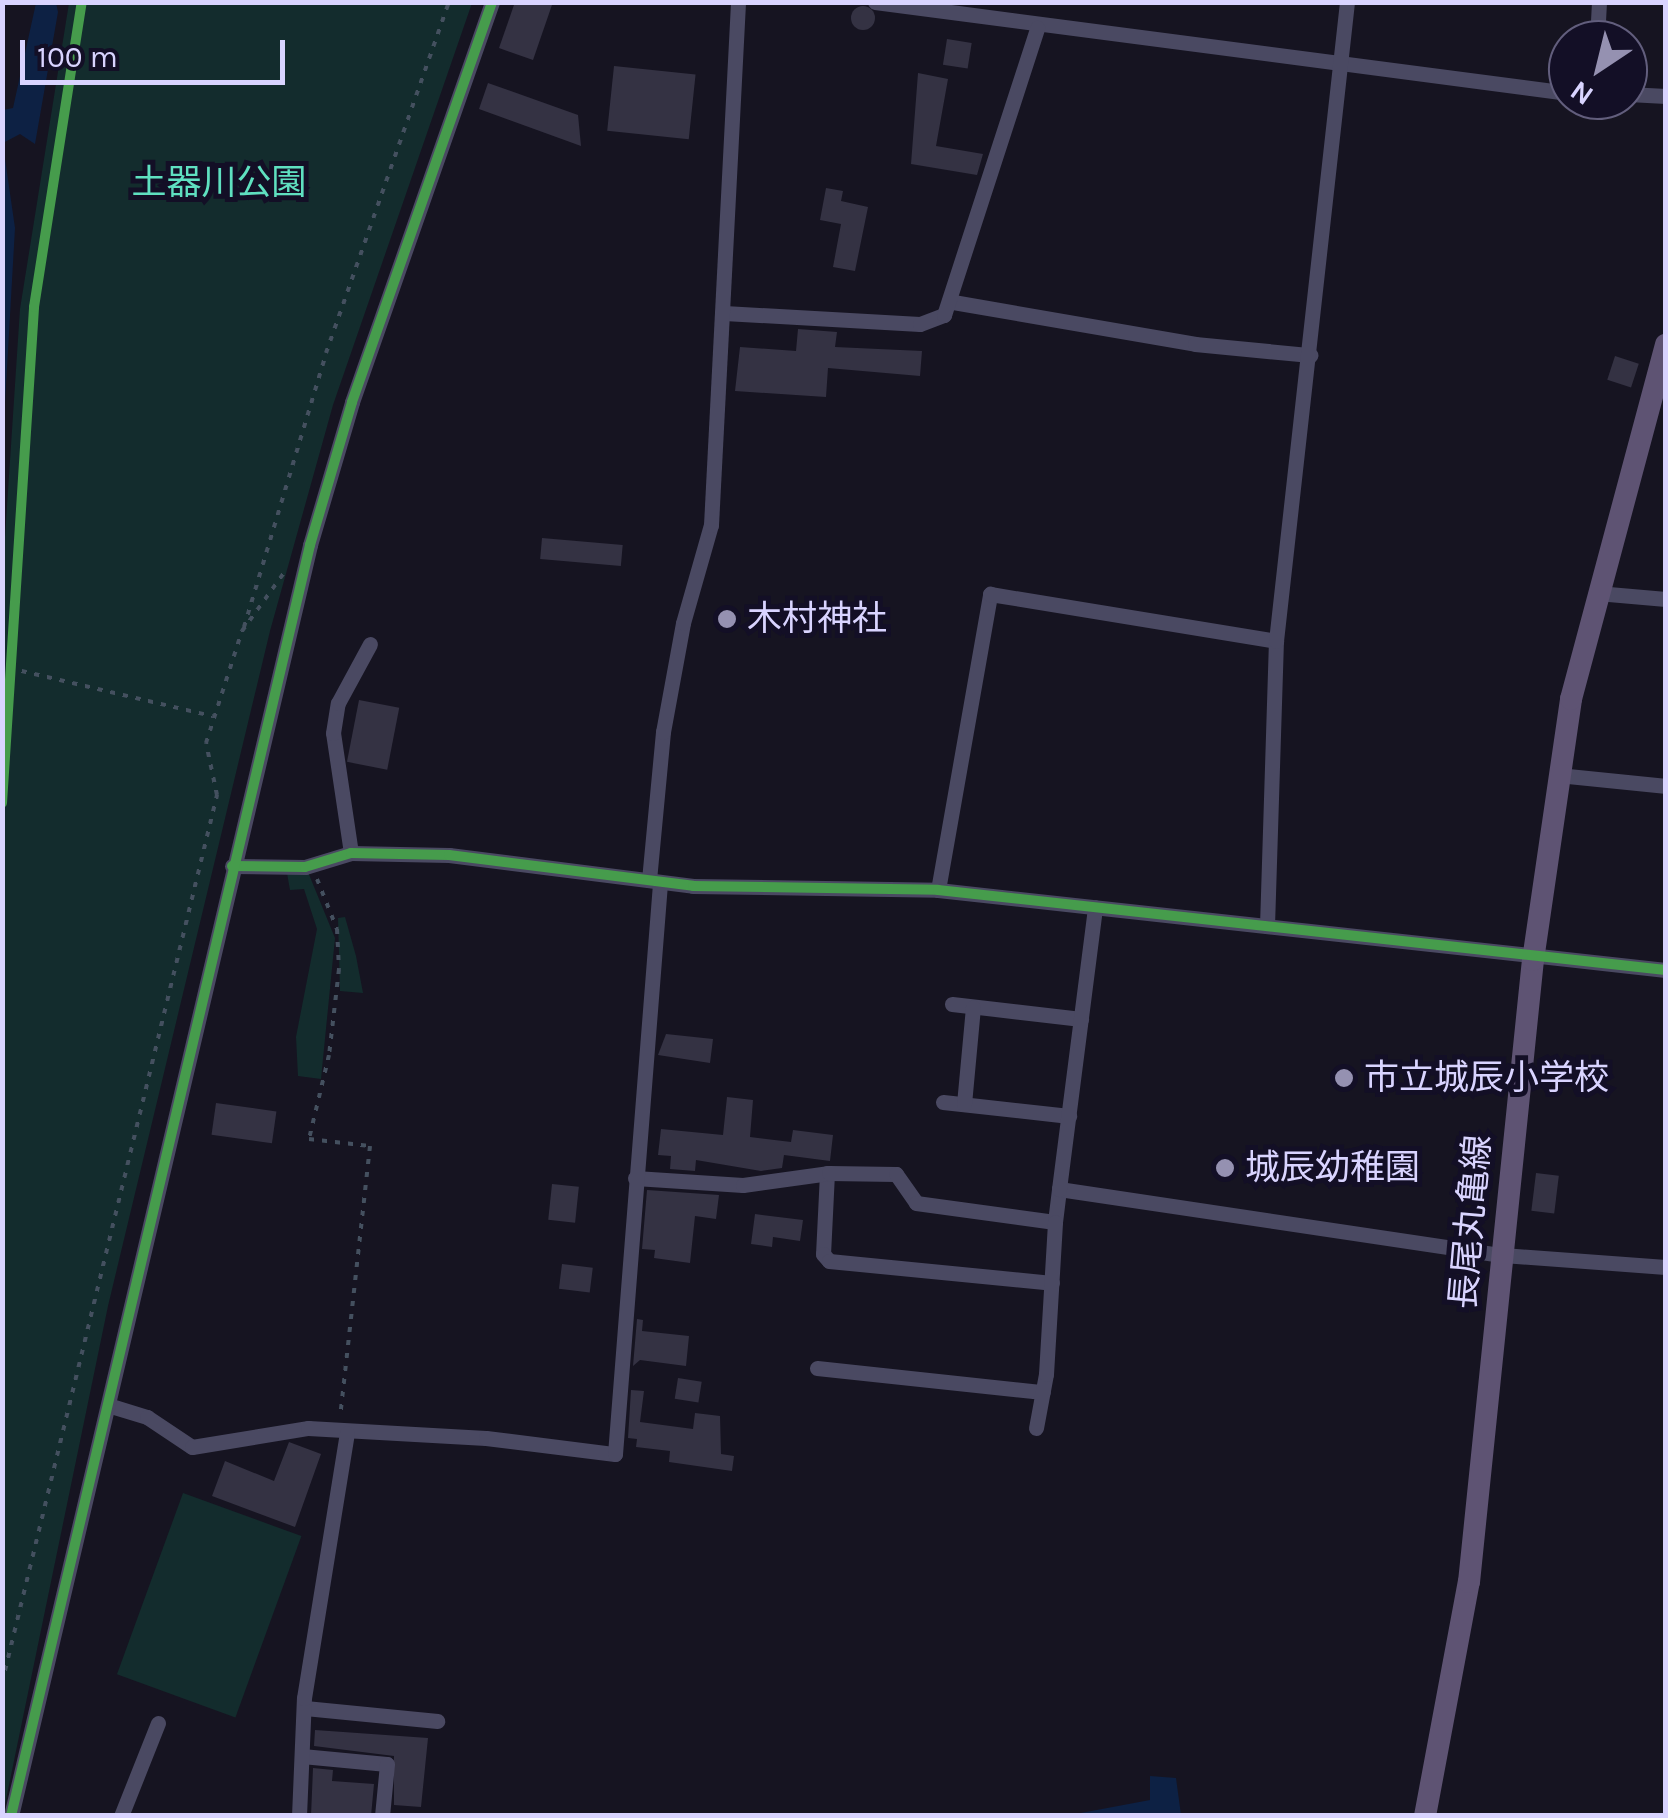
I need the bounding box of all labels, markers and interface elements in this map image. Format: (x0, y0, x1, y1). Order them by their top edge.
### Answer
scale bar (25, 20, 290, 82)
north arrow (1548, 20, 1648, 120)
text: 100 m (37, 39, 118, 75)
text: N (1564, 74, 1599, 113)
park label: 土器川公園 (132, 162, 306, 204)
place label: 木村神社 (747, 598, 887, 640)
marker: 木村神社 (716, 608, 738, 630)
place label: 市立城辰小学校 (1364, 1057, 1609, 1099)
marker: 市立城辰小学校 (1333, 1067, 1355, 1089)
street label: 長尾丸亀線 (1442, 1133, 1500, 1311)
place label: 城辰幼稚園 (1245, 1147, 1420, 1189)
marker: 城辰幼稚園 (1214, 1157, 1236, 1179)

